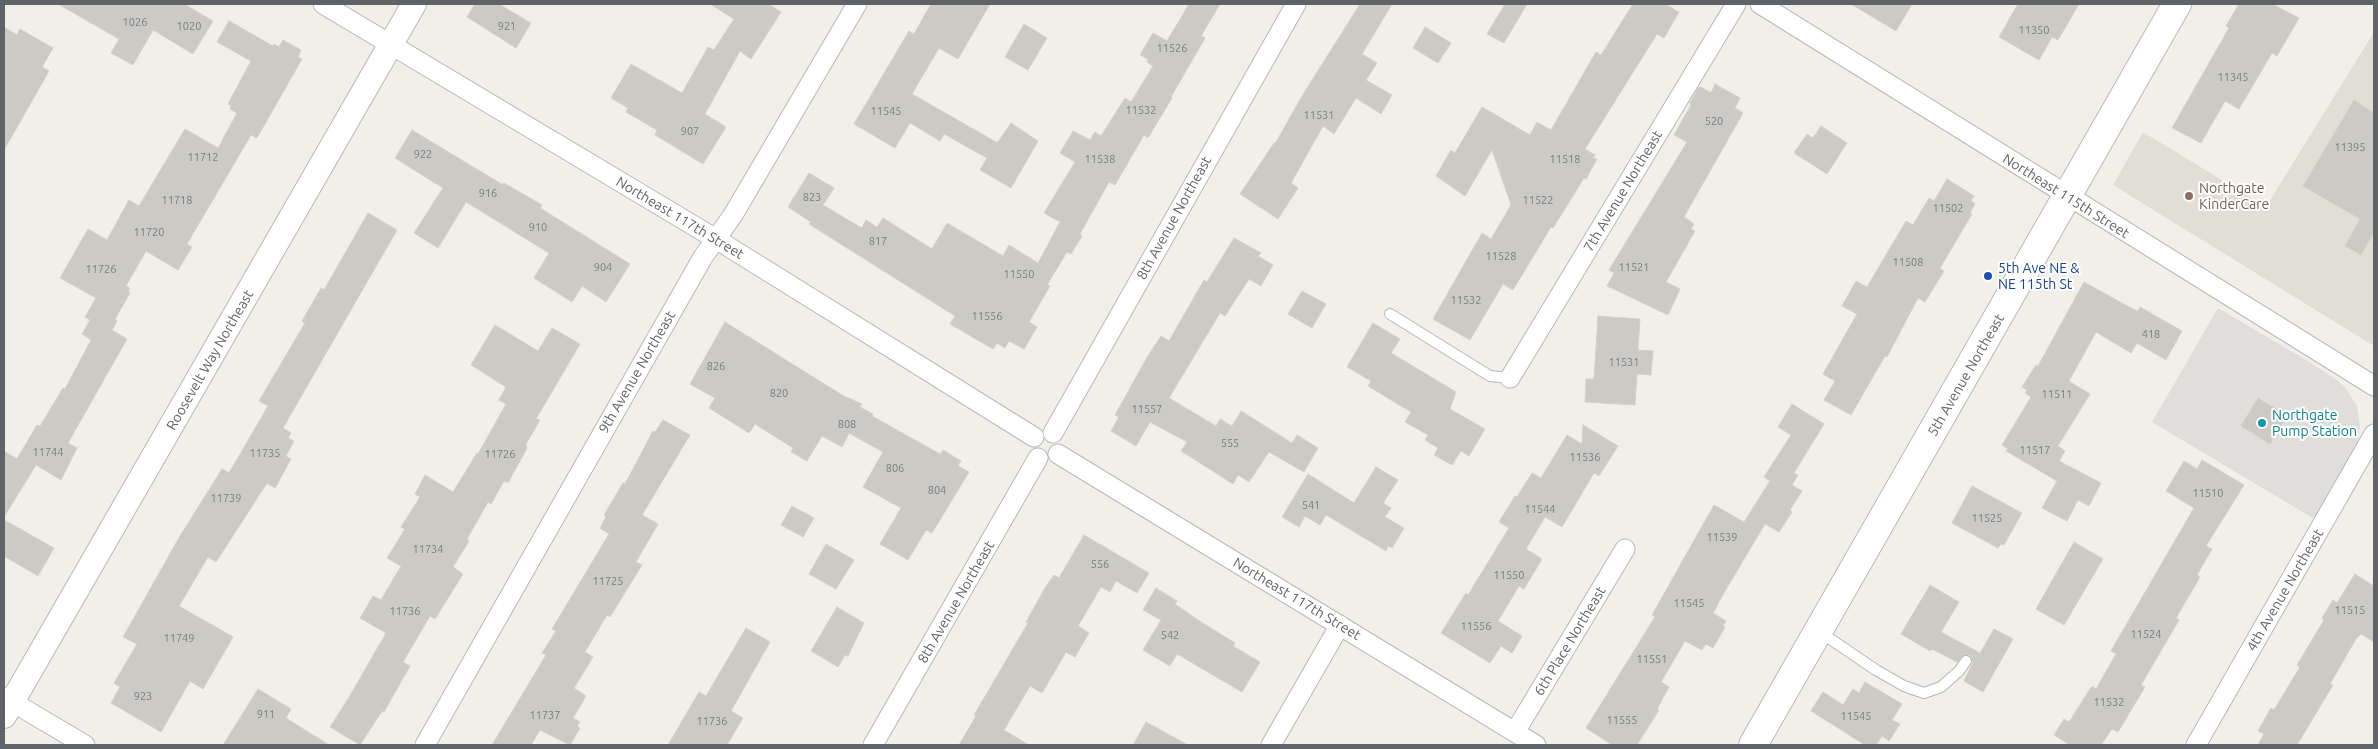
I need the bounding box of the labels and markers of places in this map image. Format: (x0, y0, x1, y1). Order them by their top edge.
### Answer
place label: Northgate KinderCare (2199, 180, 2269, 212)
marker: Northgate KinderCare (2183, 190, 2195, 202)
place label: 5th Ave NE & NE 115th St (1998, 260, 2079, 292)
marker: 5th Ave NE & NE 115th St (1982, 270, 1994, 282)
place label: Northgate Pump Station (2272, 407, 2357, 440)
marker: Northgate Pump Station (2256, 417, 2268, 429)

